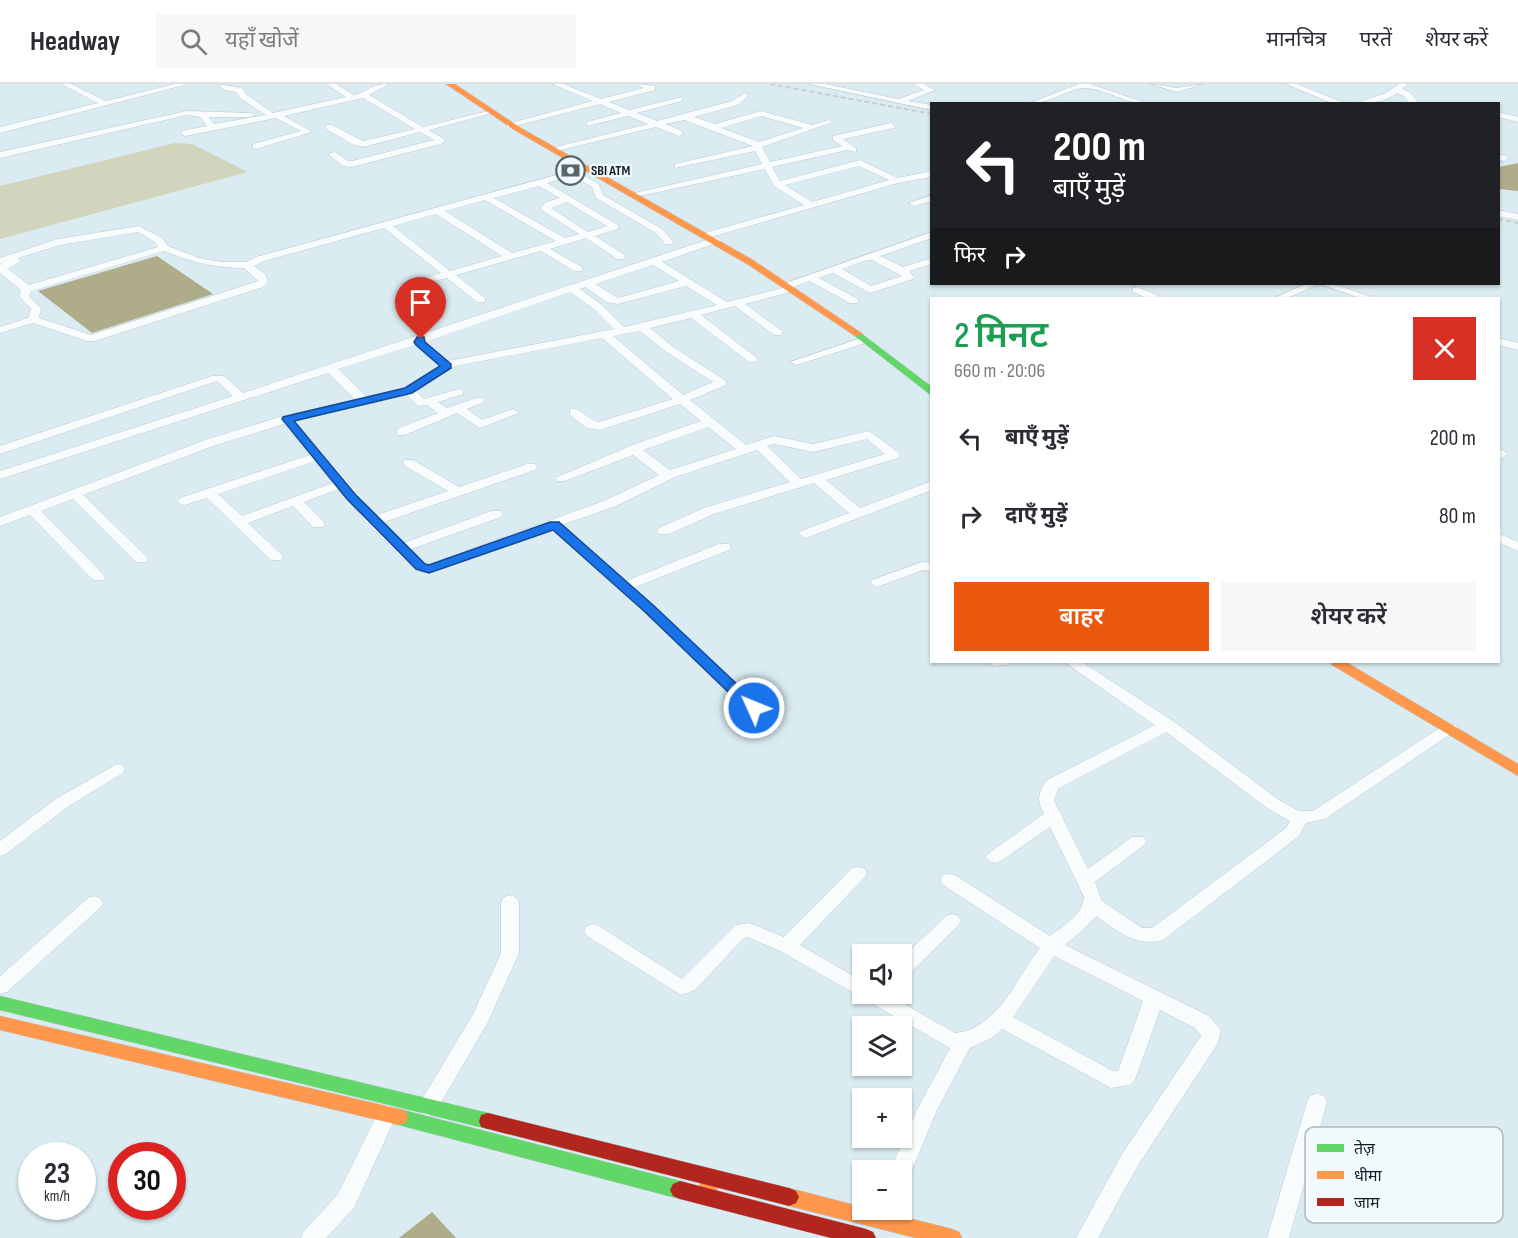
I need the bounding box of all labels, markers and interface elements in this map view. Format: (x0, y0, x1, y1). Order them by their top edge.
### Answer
search box (156, 14, 576, 68)
text: Headway (30, 25, 120, 58)
icon: search (177, 25, 210, 58)
text: यहाँ खोजें (225, 27, 299, 54)
text: मानचित्र (1266, 27, 1326, 52)
text: परतें (1359, 27, 1392, 52)
text: शेयर करें (1425, 27, 1488, 52)
text: 200 m (1053, 122, 1146, 173)
icon: left (954, 126, 1032, 204)
bank icon: SBI ATM (554, 154, 586, 186)
place label: SBI ATM (591, 162, 630, 179)
text: बाएँ मुड़ें (1053, 173, 1125, 205)
icon: right (998, 240, 1031, 273)
text: फिर (954, 242, 986, 269)
pin (395, 277, 446, 339)
icon: arrive (404, 286, 437, 319)
text: 2 मिनट (954, 315, 1048, 358)
button: close (1413, 317, 1476, 380)
text: 660 m · 20:06 (954, 359, 1045, 383)
icon: left (954, 422, 987, 455)
text: बाएँ मुड़ें (1005, 424, 1069, 451)
text: 200 m (1430, 425, 1476, 452)
icon: right (954, 500, 987, 533)
text: दाएँ मुड़ें (1005, 502, 1068, 529)
text: 80 m (1439, 503, 1476, 530)
button: बाहर (954, 582, 1209, 651)
button: शेयर करें (1221, 582, 1476, 651)
position arrow (722, 676, 786, 740)
map controls (852, 944, 912, 1220)
button: sound (852, 944, 912, 1004)
button: layers (852, 1016, 912, 1076)
button: + (852, 1088, 912, 1148)
legend (1305, 1127, 1503, 1223)
text: तेज़ (1354, 1139, 1376, 1159)
speed limit sign: 30 (108, 1142, 186, 1220)
text: 23 (44, 1156, 70, 1192)
button: − (852, 1160, 912, 1220)
text: धीमा (1354, 1167, 1383, 1186)
text: km/h (44, 1187, 70, 1206)
text: जाम (1354, 1194, 1380, 1213)

